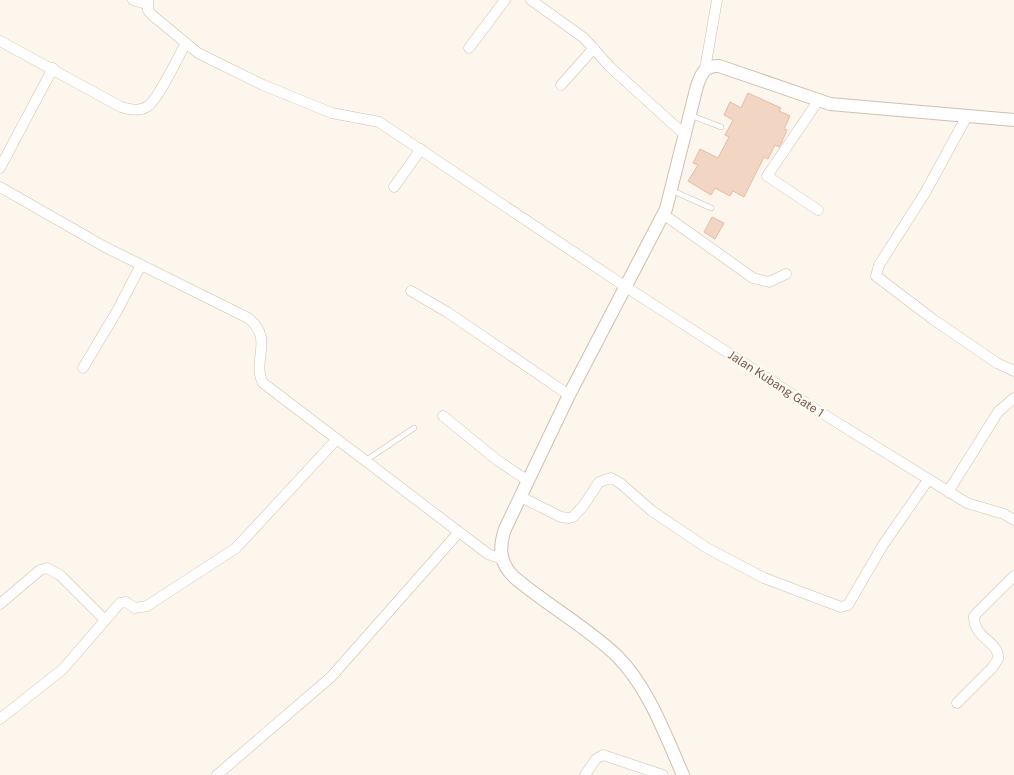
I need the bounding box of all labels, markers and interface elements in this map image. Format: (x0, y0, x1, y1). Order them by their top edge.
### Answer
street label: Jalan Kubang Gate 1 (725, 348, 827, 420)

